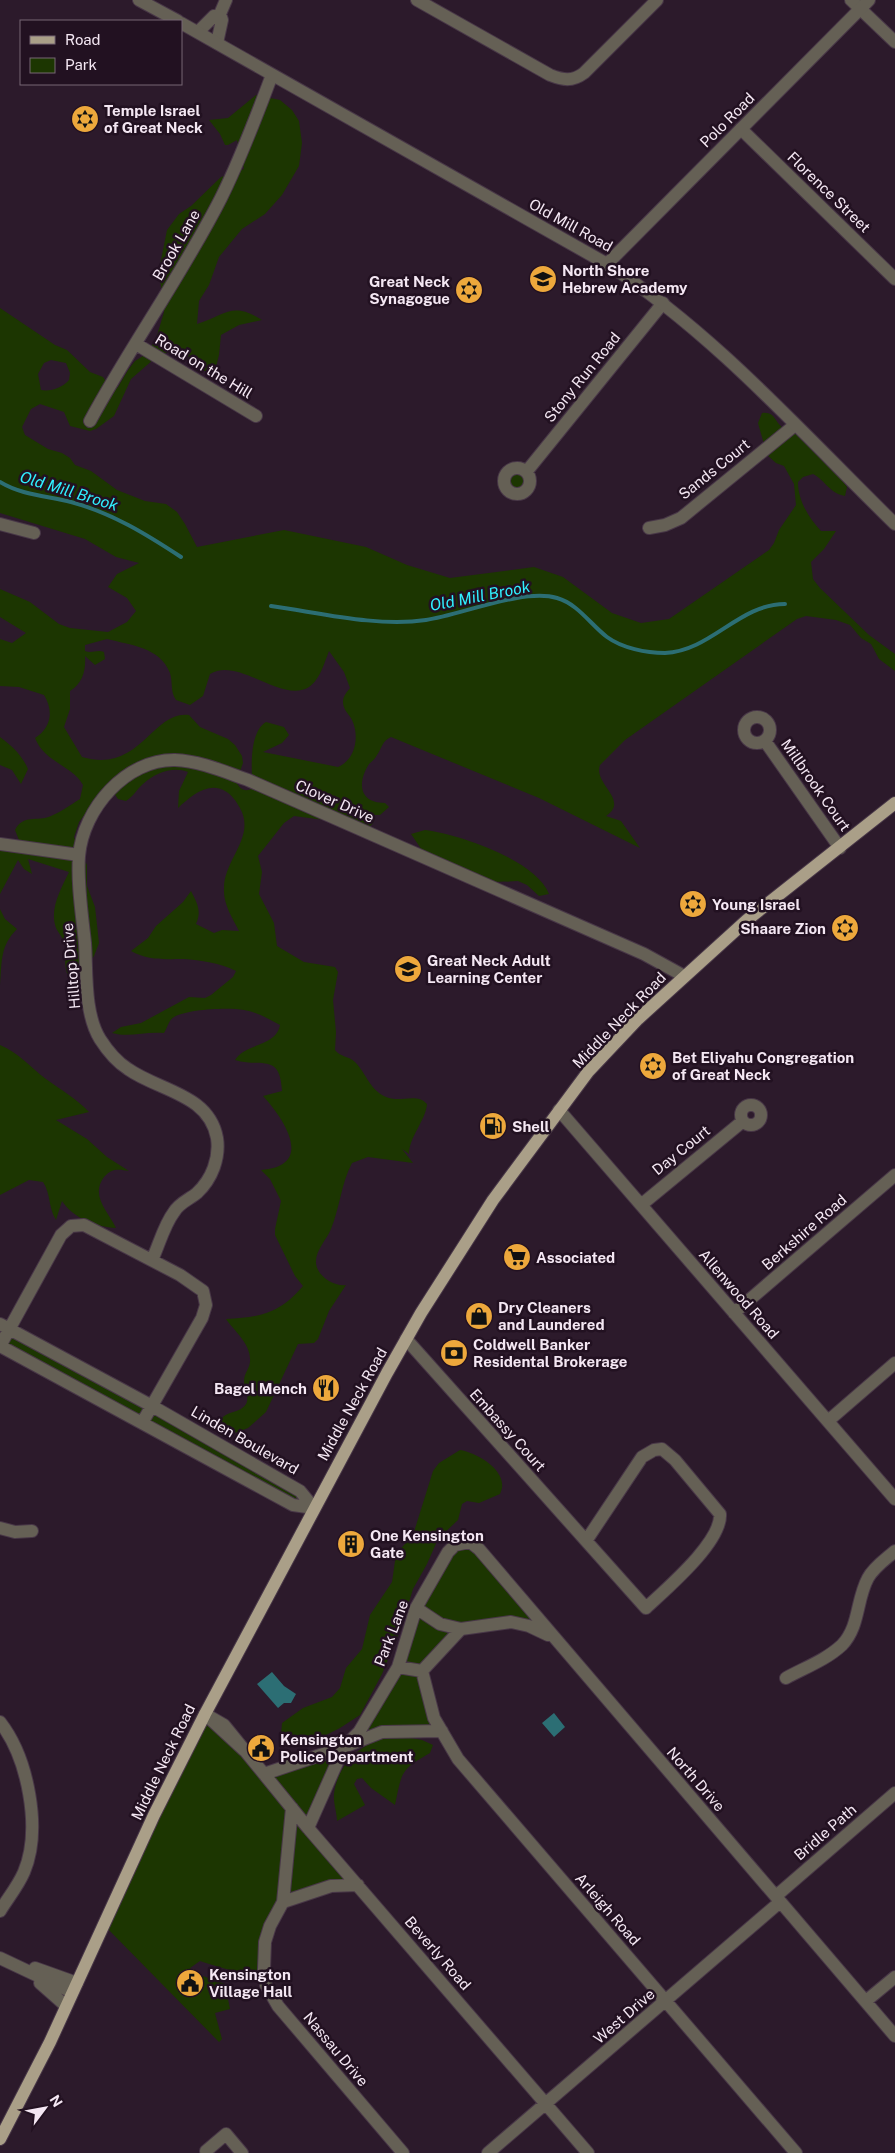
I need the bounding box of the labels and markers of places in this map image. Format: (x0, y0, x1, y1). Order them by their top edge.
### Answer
place label: Temple Israel of Great Neck (104, 102, 203, 136)
synagogue icon: Temple Israel of Great Neck (70, 104, 100, 134)
place label: North Shore Hebrew Academy (562, 262, 688, 296)
school or university icon: North Shore Hebrew Academy (528, 264, 558, 294)
place label: Great Neck Synagogue (369, 273, 450, 307)
synagogue icon: Great Neck Synagogue (454, 275, 484, 305)
synagogue icon: Young Israel (678, 889, 708, 919)
place label: Young Israel (712, 896, 801, 913)
synagogue icon: Shaare Zion (830, 913, 860, 943)
place label: Shaare Zion (740, 920, 826, 937)
place label: Great Neck Adult Learning Center (427, 952, 551, 986)
school or university icon: Great Neck Adult Learning Center (393, 954, 423, 984)
place label: Bet Eliyahu Congregation of Great Neck (672, 1049, 854, 1083)
synagogue icon: Bet Eliyahu Congregation of Great Neck (638, 1051, 668, 1081)
fuel station icon: Shell (478, 1111, 508, 1141)
place label: Shell (512, 1118, 550, 1135)
supermarket icon: Associated (502, 1242, 532, 1272)
place label: Associated (536, 1249, 615, 1266)
place label: Dry Cleaners and Laundered (498, 1299, 605, 1333)
shop icon: Dry Cleaners and Laundered (464, 1301, 494, 1331)
place label: Coldwell Banker Residental Brokerage (473, 1336, 628, 1370)
bank icon: Coldwell Banker Residental Brokerage (439, 1338, 469, 1368)
restaurant icon: Bagel Mench (311, 1373, 341, 1403)
place label: Bagel Mench (214, 1380, 307, 1397)
place label: One Kensington Gate (370, 1527, 484, 1561)
building icon: One Kensington Gate (336, 1529, 366, 1559)
place label: Kensington Police Department (280, 1731, 414, 1765)
public building icon: Kensington Police Department (246, 1733, 276, 1763)
place label: Kensington Village Hall (209, 1966, 293, 2000)
public building icon: Kensington Village Hall (175, 1968, 205, 1998)

